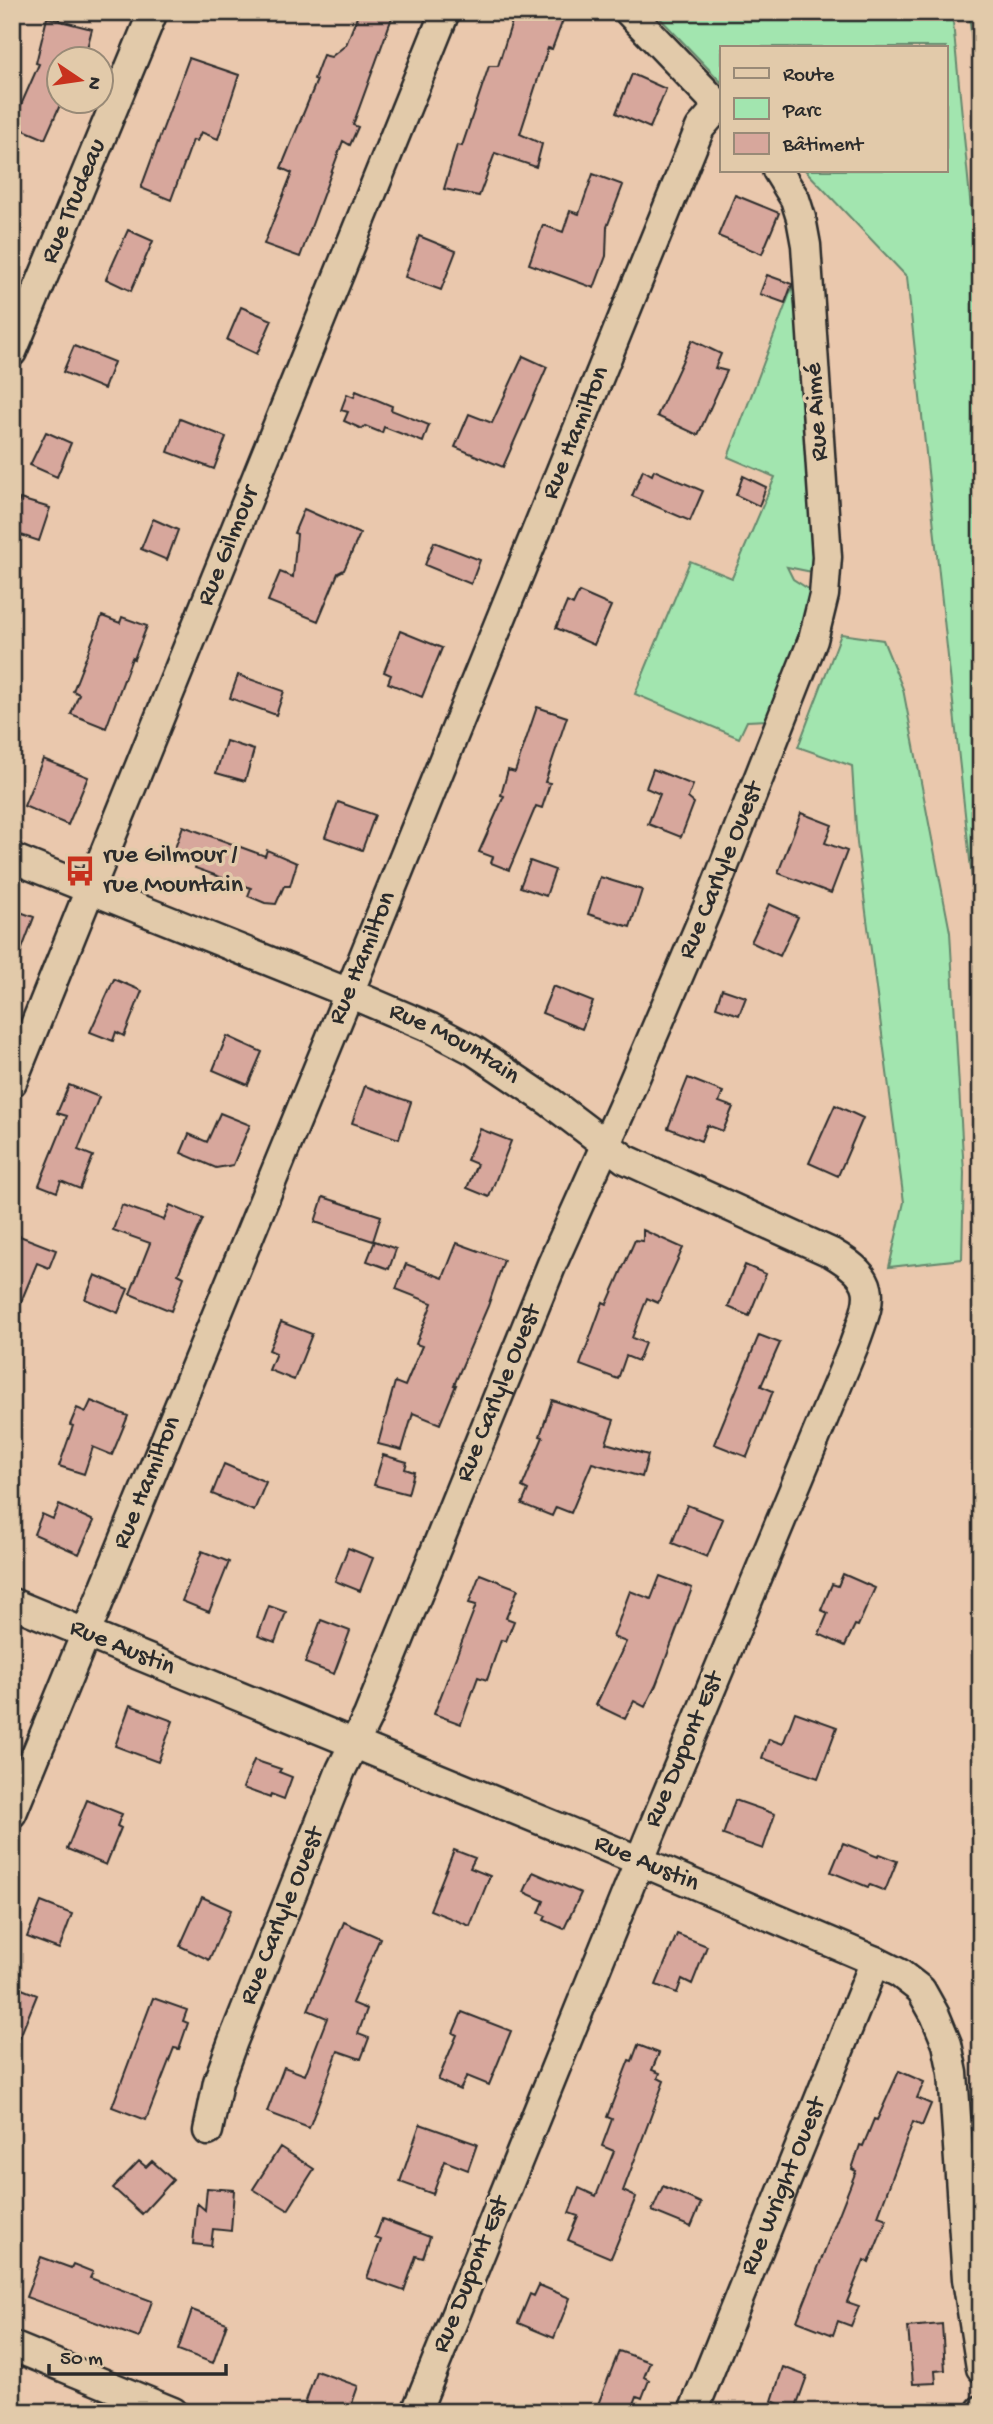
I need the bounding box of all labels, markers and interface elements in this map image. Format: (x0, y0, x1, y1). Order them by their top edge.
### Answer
north arrow (46, 46, 116, 116)
legend (720, 46, 948, 172)
text: Route (783, 64, 835, 89)
text: N (81, 74, 106, 92)
text: Parc (782, 100, 822, 125)
street label: Rue Trudeau (35, 134, 114, 268)
text: Bâtiment (782, 134, 865, 159)
street label: Rue Hamilton (535, 361, 617, 504)
street label: Rue Aimé (799, 361, 837, 462)
street label: Rue Gilmour (191, 479, 268, 611)
street label: Rue Carlyle Ouest (672, 775, 772, 964)
place label: rue Gilmour / rue Mountain (103, 841, 244, 902)
bus stop icon: rue Gilmour / rue Mountain (63, 854, 97, 888)
street label: Rue Hamilton (322, 887, 404, 1029)
street label: Rue Mountain (384, 996, 526, 1093)
street label: Rue Carlyle Ouest (449, 1298, 550, 1487)
street label: Rue Hamilton (107, 1411, 189, 1554)
street label: Rue Austin (65, 1613, 180, 1684)
street label: Rue Dupont Est (638, 1665, 733, 1833)
street label: Rue Carlyle Ouest (233, 1821, 333, 2010)
street label: Rue Austin (589, 1828, 704, 1900)
street label: Rue Wright Ouest (734, 2091, 835, 2280)
street label: Rue Dupont Est (426, 2190, 518, 2358)
scale bar (49, 2333, 226, 2377)
text: 50 m (60, 2348, 103, 2373)

